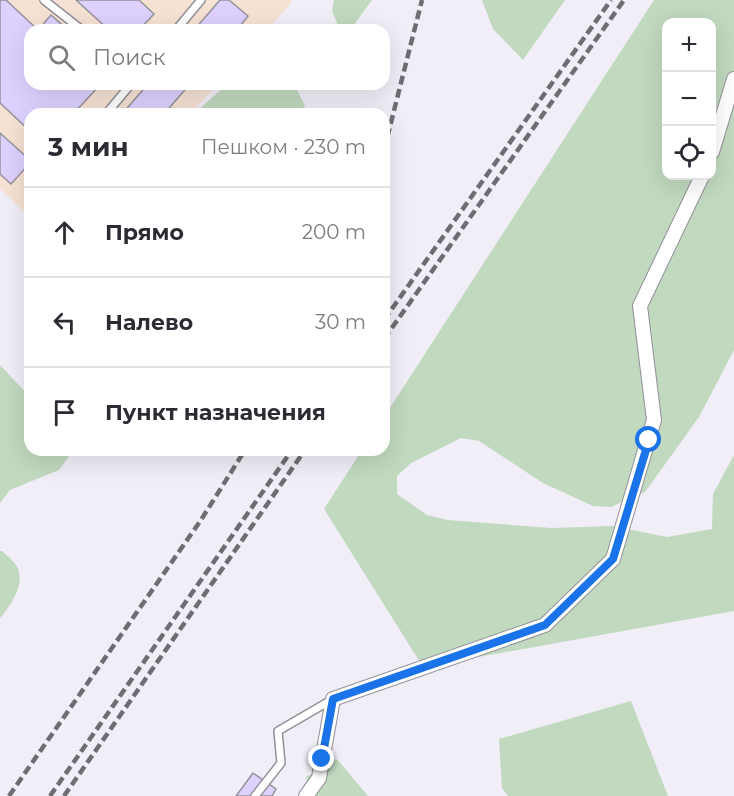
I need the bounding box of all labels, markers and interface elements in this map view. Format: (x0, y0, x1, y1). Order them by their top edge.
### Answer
map controls (662, 18, 716, 180)
button: + (662, 18, 716, 72)
search box (24, 24, 390, 90)
icon: search (45, 41, 78, 74)
text: Поиск (93, 44, 165, 71)
button: − (662, 72, 716, 126)
button: locate (662, 126, 716, 180)
text: 3 мин (48, 131, 128, 163)
text: Пешком · 230 m (201, 135, 366, 159)
icon: ahead (48, 216, 81, 249)
text: Прямо (105, 219, 184, 246)
text: 200 m (302, 220, 366, 244)
icon: left (48, 306, 81, 339)
text: Налево (105, 309, 193, 336)
text: 30 m (315, 310, 366, 334)
icon: arrive (48, 396, 81, 429)
text: Пункт назначения (105, 399, 326, 426)
route start (635, 426, 661, 452)
route end (308, 745, 334, 771)

